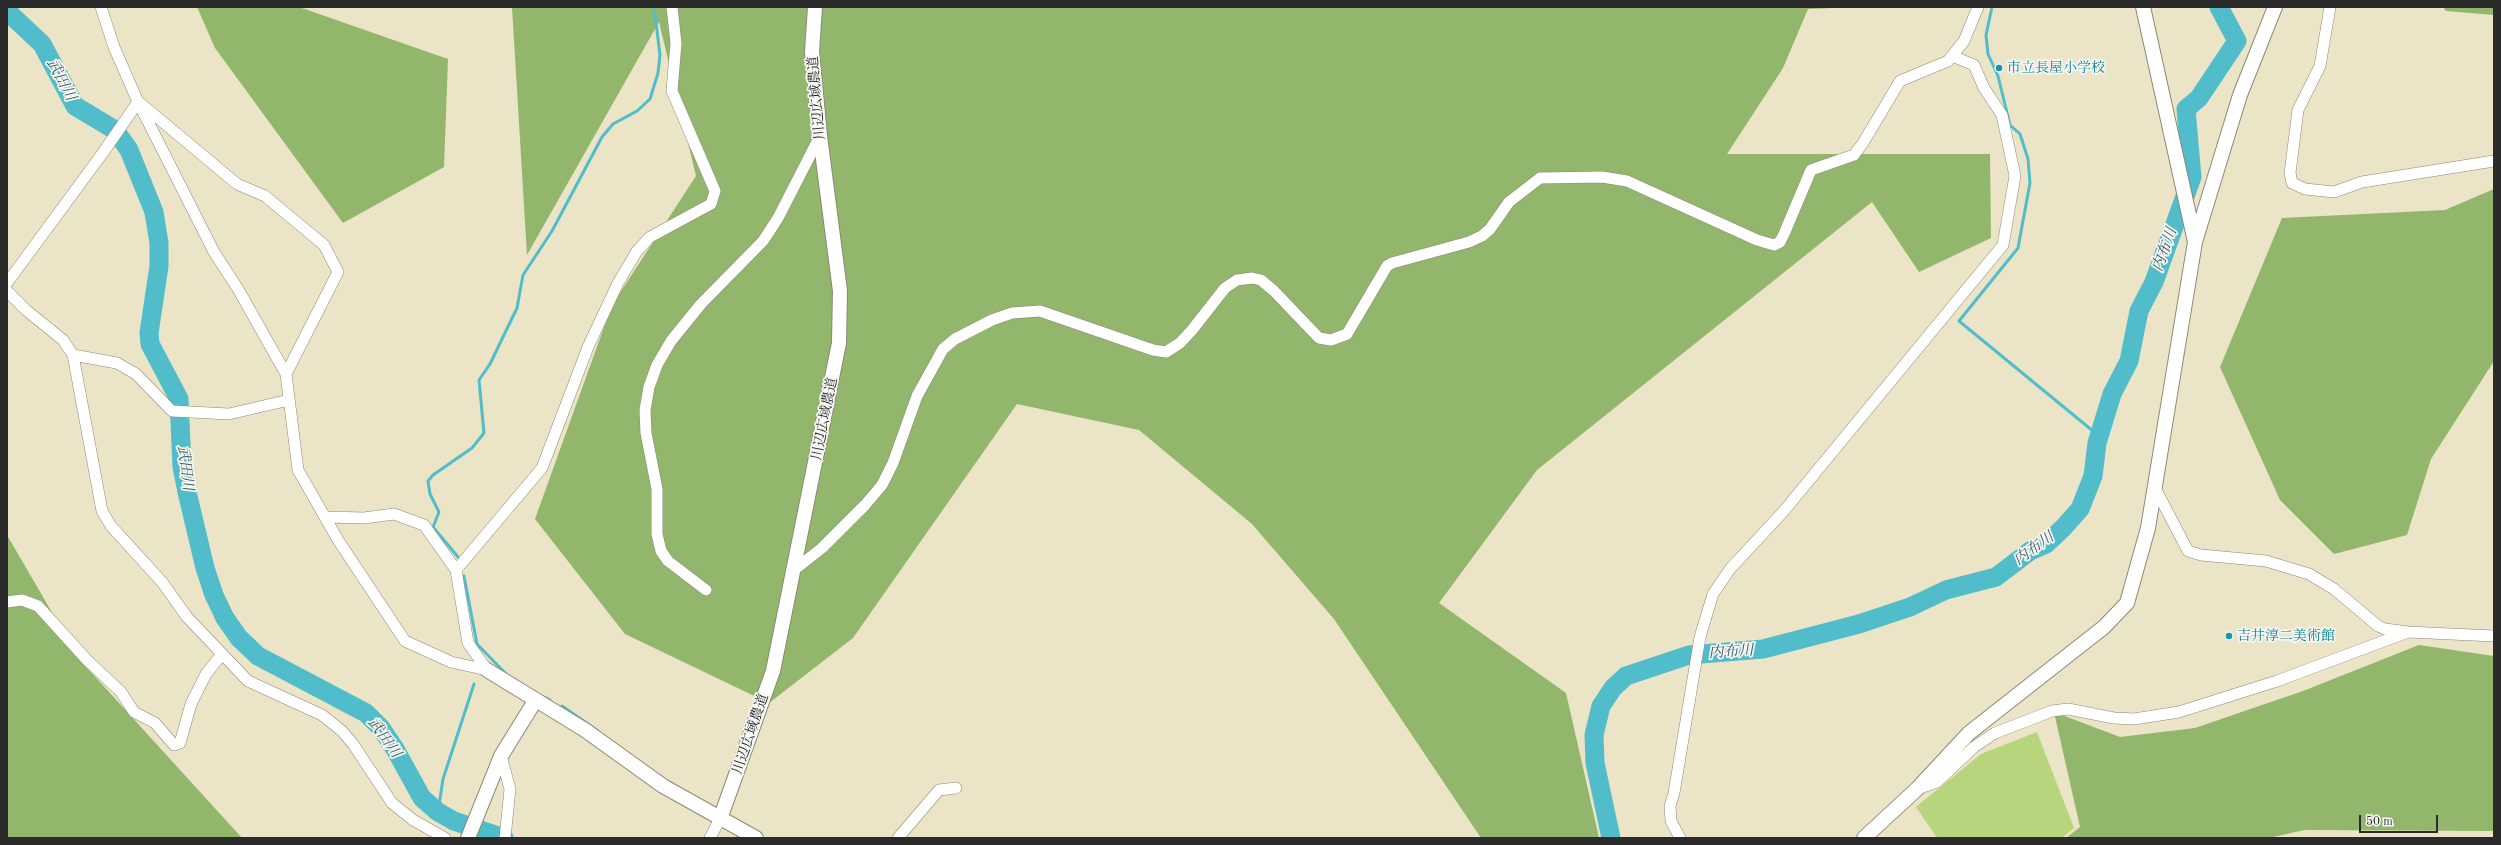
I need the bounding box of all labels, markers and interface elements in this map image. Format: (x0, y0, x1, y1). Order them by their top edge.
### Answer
street label: 川辺広域農道 (805, 55, 829, 141)
water label: 武田川 (42, 56, 80, 104)
place label: 市立長屋小学校 (2007, 60, 2105, 76)
marker: 市立長屋小学校 (1994, 63, 2004, 73)
water label: 内布川 (2149, 226, 2181, 274)
street label: 川辺広域農道 (809, 376, 841, 462)
water label: 武田川 (173, 445, 197, 491)
water label: 内布川 (2011, 528, 2057, 570)
place label: 吉井淳二美術館 (2237, 628, 2335, 644)
marker: 吉井淳二美術館 (2224, 631, 2234, 641)
water label: 内布川 (1708, 641, 1754, 663)
street label: 川辺広域農道 (729, 692, 773, 776)
water label: 武田川 (363, 715, 405, 761)
scale bar (2361, 807, 2440, 833)
text: 50 m (2366, 816, 2393, 828)

